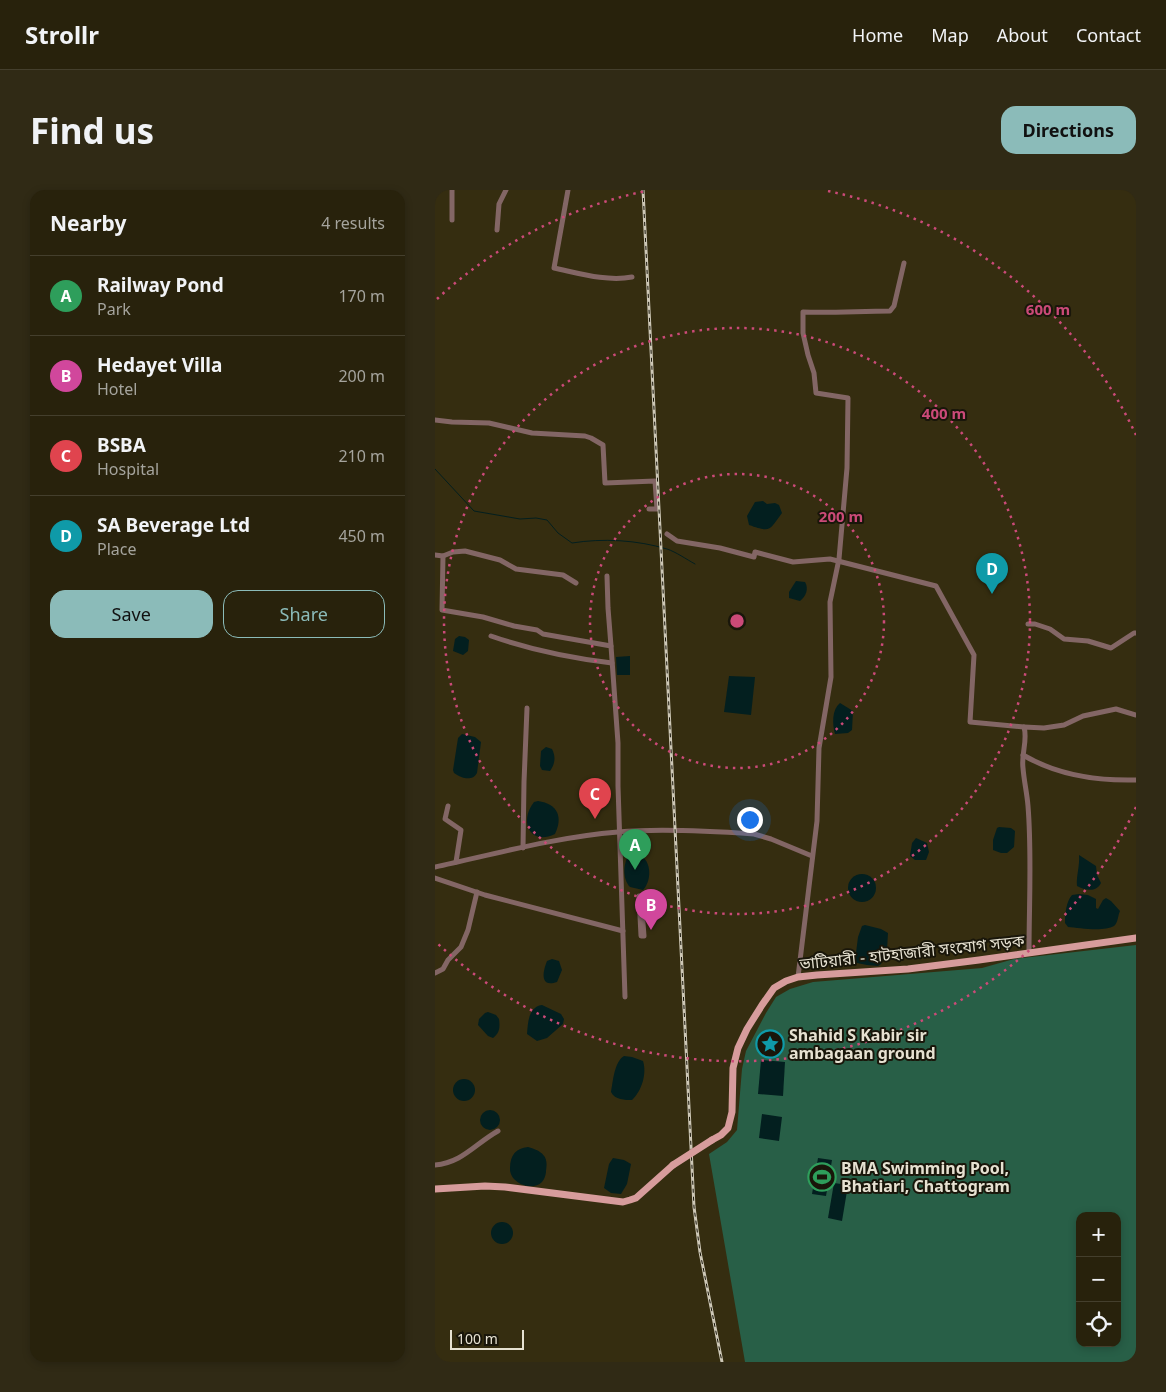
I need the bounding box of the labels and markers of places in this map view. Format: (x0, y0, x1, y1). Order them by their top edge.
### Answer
pin: D (976, 553, 1008, 594)
centre of rings (728, 612, 746, 630)
pin: C (579, 778, 611, 819)
pin: A (619, 829, 651, 870)
pin: B (635, 889, 667, 930)
place label: Shahid S Kabir sir ambagaan ground (789, 1024, 936, 1064)
place icon: Shahid S Kabir sir ambagaan ground (755, 1029, 785, 1059)
place label: BMA Swimming Pool, Bhatiari, Chattogram (841, 1157, 1010, 1197)
sports icon: BMA Swimming Pool, Bhatiari, Chattogram (807, 1162, 837, 1192)

